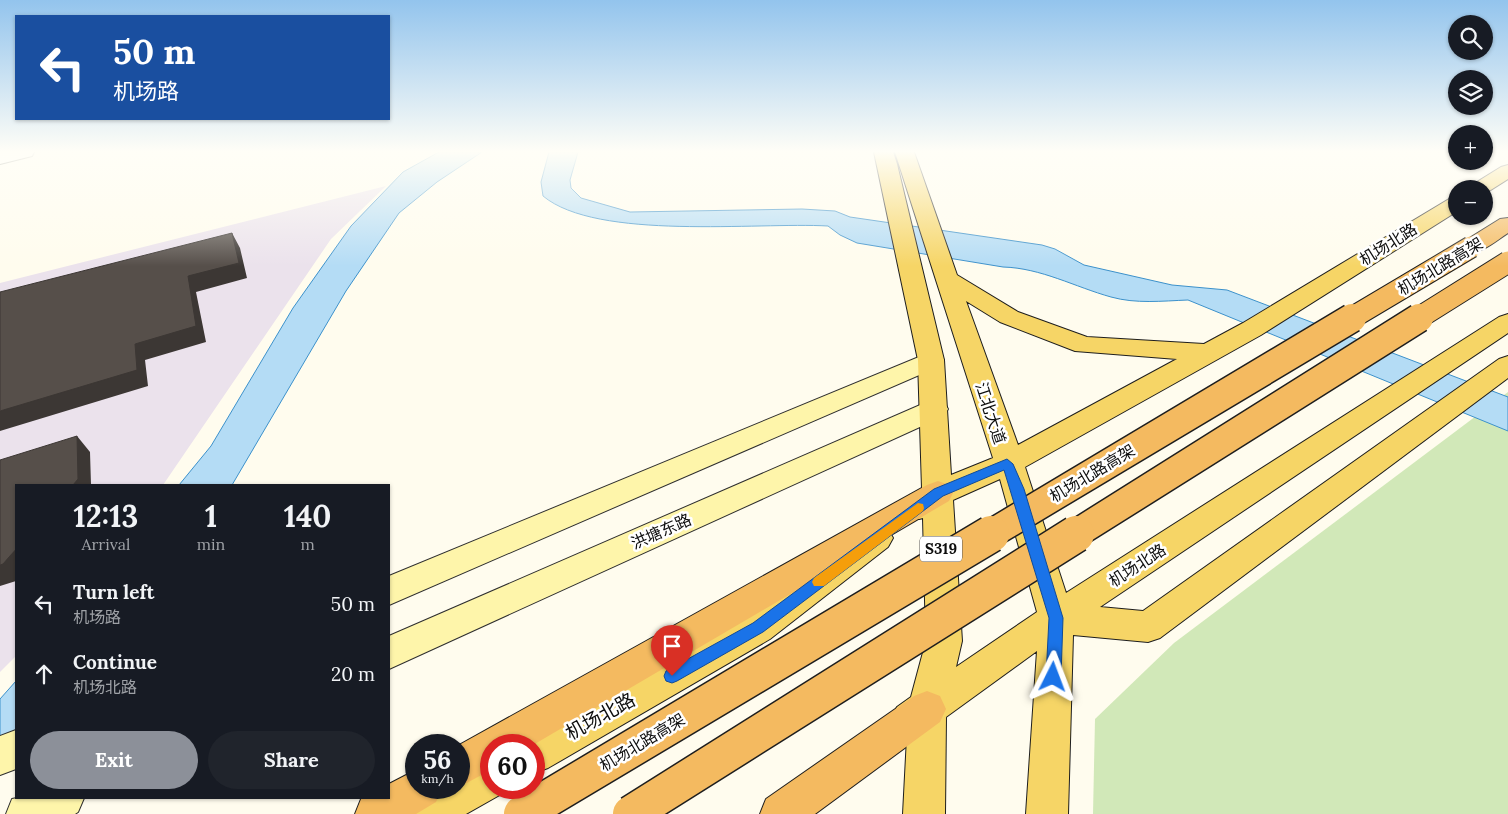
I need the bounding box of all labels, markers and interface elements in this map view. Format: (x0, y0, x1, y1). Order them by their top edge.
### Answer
map controls (1448, 15, 1493, 225)
button: search (1448, 15, 1493, 60)
text: 50 m (113, 29, 196, 74)
icon: left (30, 35, 95, 100)
button: layers (1448, 70, 1493, 115)
text: 机场路 (113, 77, 179, 105)
button: + (1448, 125, 1493, 170)
button: − (1448, 180, 1493, 225)
street label: 机场北路 (1356, 219, 1420, 269)
street label: 机场北路高架 (1394, 233, 1486, 299)
street label: 江北大道 (972, 379, 1010, 447)
street label: 机场北路高架 (1046, 440, 1138, 506)
text: 12:13 (74, 497, 138, 535)
text: 1 (205, 497, 217, 535)
text: 140 (284, 497, 331, 535)
street label: 洪塘东路 (628, 509, 694, 553)
text: Arrival (81, 534, 130, 554)
text: min (197, 534, 225, 554)
text: m (300, 534, 315, 554)
road number: S319 (920, 536, 962, 562)
street label: 机场北路 (1105, 539, 1169, 591)
text: Turn left (73, 580, 154, 604)
icon: left (30, 590, 58, 618)
text: 50 m (331, 592, 375, 616)
text: 机场路 (73, 607, 121, 627)
pin (651, 625, 693, 676)
icon: arrive (658, 632, 686, 660)
text: Continue (73, 650, 157, 674)
position arrow (1026, 650, 1078, 702)
icon: ahead (30, 660, 58, 688)
text: 20 m (331, 662, 375, 686)
text: 机场北路 (73, 677, 137, 697)
street label: 机场北路 (561, 687, 639, 745)
street label: 机场北路高架 (596, 709, 688, 775)
button: Exit (30, 731, 198, 789)
button: Share (208, 731, 375, 789)
speed limit sign: 60 (480, 734, 545, 799)
text: 56 (424, 744, 451, 776)
text: km/h (421, 771, 454, 786)

